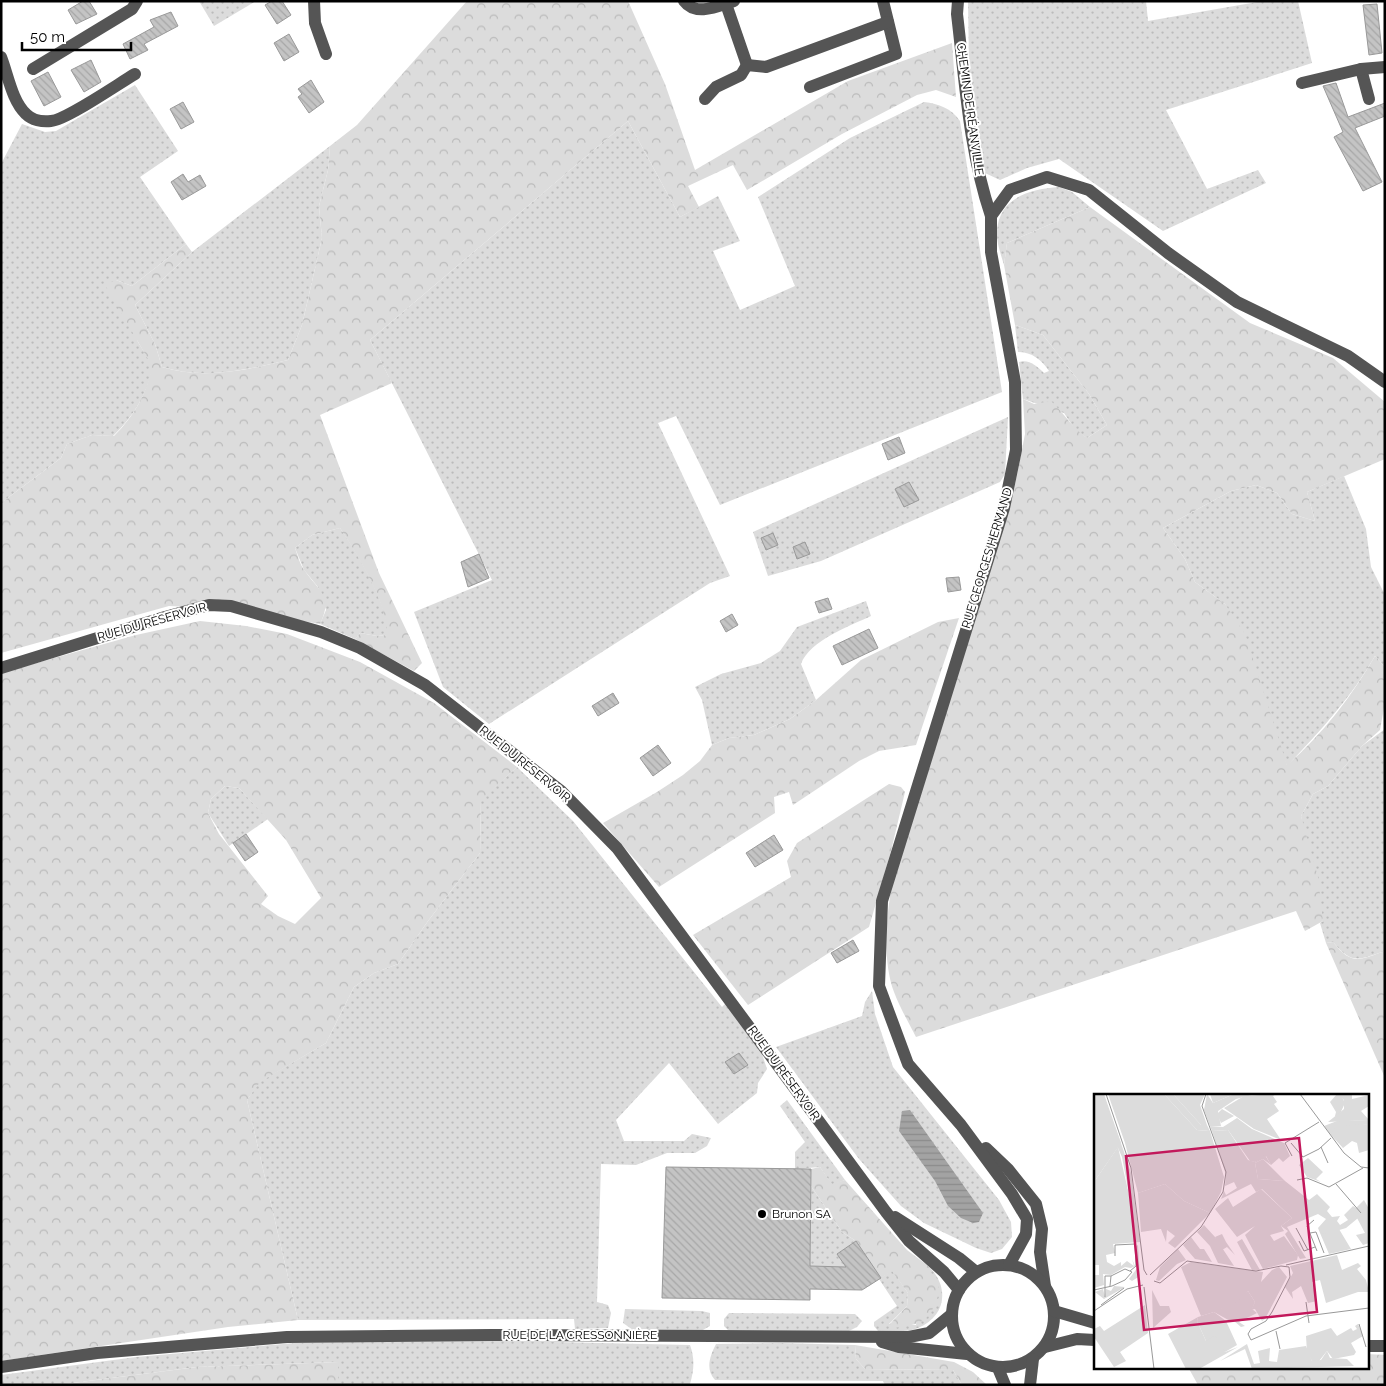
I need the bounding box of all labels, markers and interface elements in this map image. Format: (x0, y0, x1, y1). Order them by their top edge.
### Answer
scale bar (22, 20, 131, 52)
text: 50 m (30, 28, 65, 46)
street label: CHEMIN DE RÉANVILLE (954, 42, 986, 176)
street label: RUE GEORGES HERMAND (959, 485, 1015, 630)
street label: RUE DU RÉSERVOIR (96, 600, 208, 644)
street label: RUE DU RÉSERVOIR (477, 723, 573, 805)
street label: RUE DU RÉSERVOIR (745, 1023, 823, 1123)
inset map (1094, 1094, 1368, 1368)
place label: Brunon SA (772, 1207, 831, 1221)
marker: Brunon SA (756, 1208, 768, 1220)
street label: RUE DE LA CRESSONNIÈRE (503, 1328, 657, 1342)

